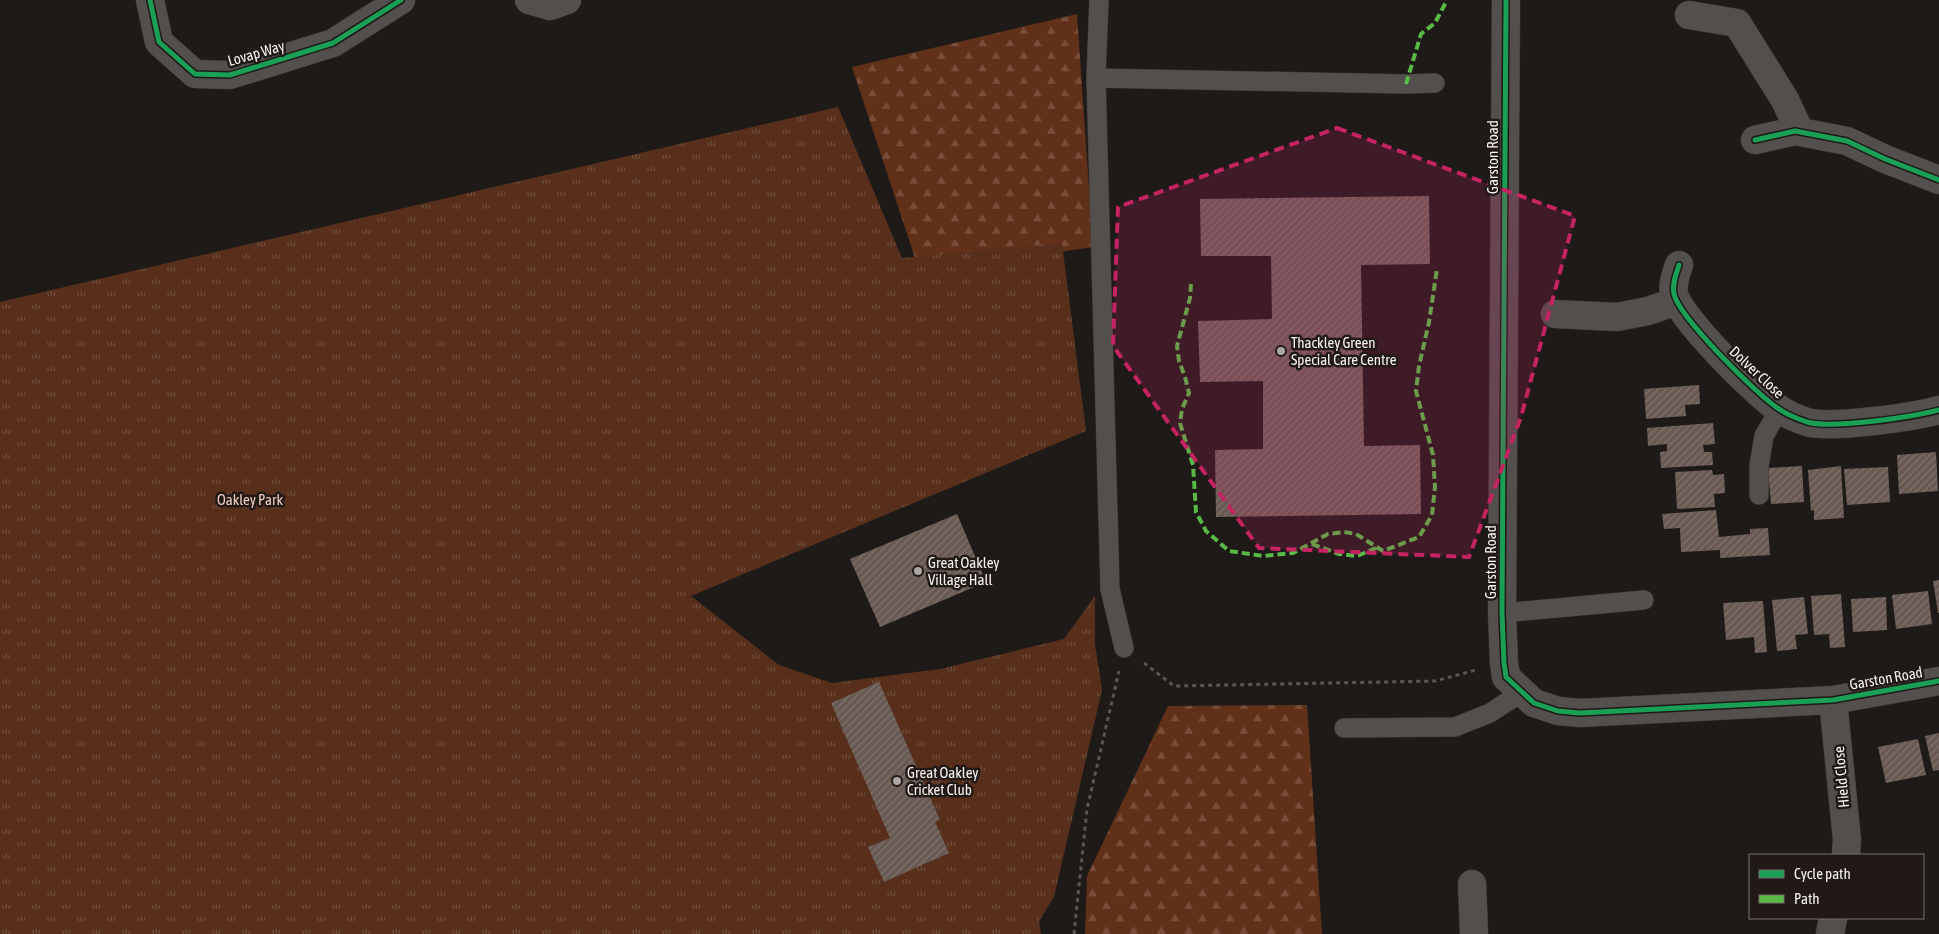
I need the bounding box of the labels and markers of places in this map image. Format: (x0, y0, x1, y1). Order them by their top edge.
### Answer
place label: Thackley Green Special Care Centre (1291, 334, 1397, 368)
marker: Thackley Green Special Care Centre (1275, 345, 1287, 357)
place label: Great Oakley Village Hall (928, 554, 1000, 588)
marker: Great Oakley Village Hall (912, 565, 924, 577)
place label: Great Oakley Cricket Club (907, 764, 979, 798)
marker: Great Oakley Cricket Club (891, 775, 903, 787)

